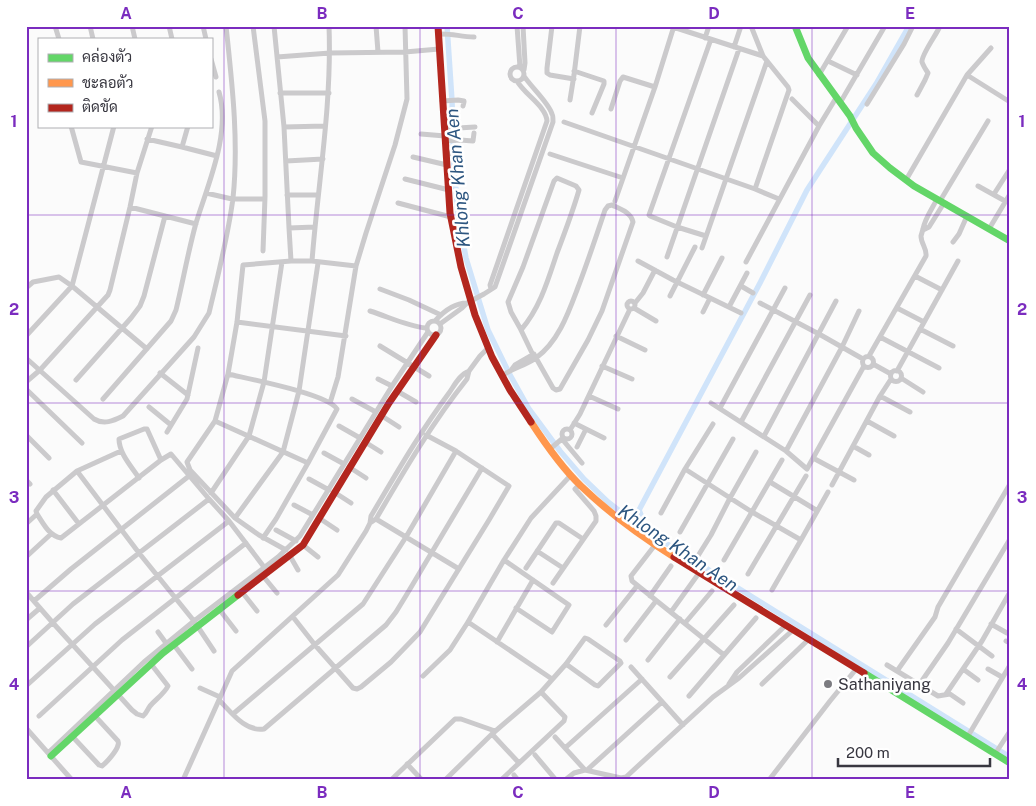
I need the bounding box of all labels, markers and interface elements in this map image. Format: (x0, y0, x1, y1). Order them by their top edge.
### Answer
text: A (120, 4, 132, 23)
text: B (317, 4, 328, 23)
text: C (512, 4, 524, 23)
text: D (708, 4, 720, 23)
text: E (905, 4, 915, 23)
legend (38, 38, 212, 128)
text: คล่องตัว (82, 47, 132, 65)
text: ชะลอตัว (82, 74, 133, 91)
text: ติดขัด (82, 98, 118, 115)
water label: Khlong Khan Aen (441, 108, 474, 248)
text: 1 (11, 112, 17, 131)
text: 1 (1019, 112, 1025, 131)
text: 2 (9, 300, 19, 319)
text: 2 (1017, 300, 1027, 319)
text: 3 (9, 488, 19, 507)
text: 3 (1017, 488, 1027, 507)
water label: Khlong Khan Aen (615, 500, 742, 595)
text: 4 (9, 675, 20, 694)
place label: Sathaniyang (838, 675, 931, 694)
text: 4 (1017, 675, 1028, 694)
marker: Sathaniyang (822, 678, 834, 690)
scale bar (838, 736, 991, 768)
text: 200 m (846, 744, 890, 761)
text: A (120, 783, 132, 802)
text: B (317, 783, 328, 802)
text: C (512, 783, 524, 802)
text: D (708, 783, 720, 802)
text: E (905, 783, 915, 802)

